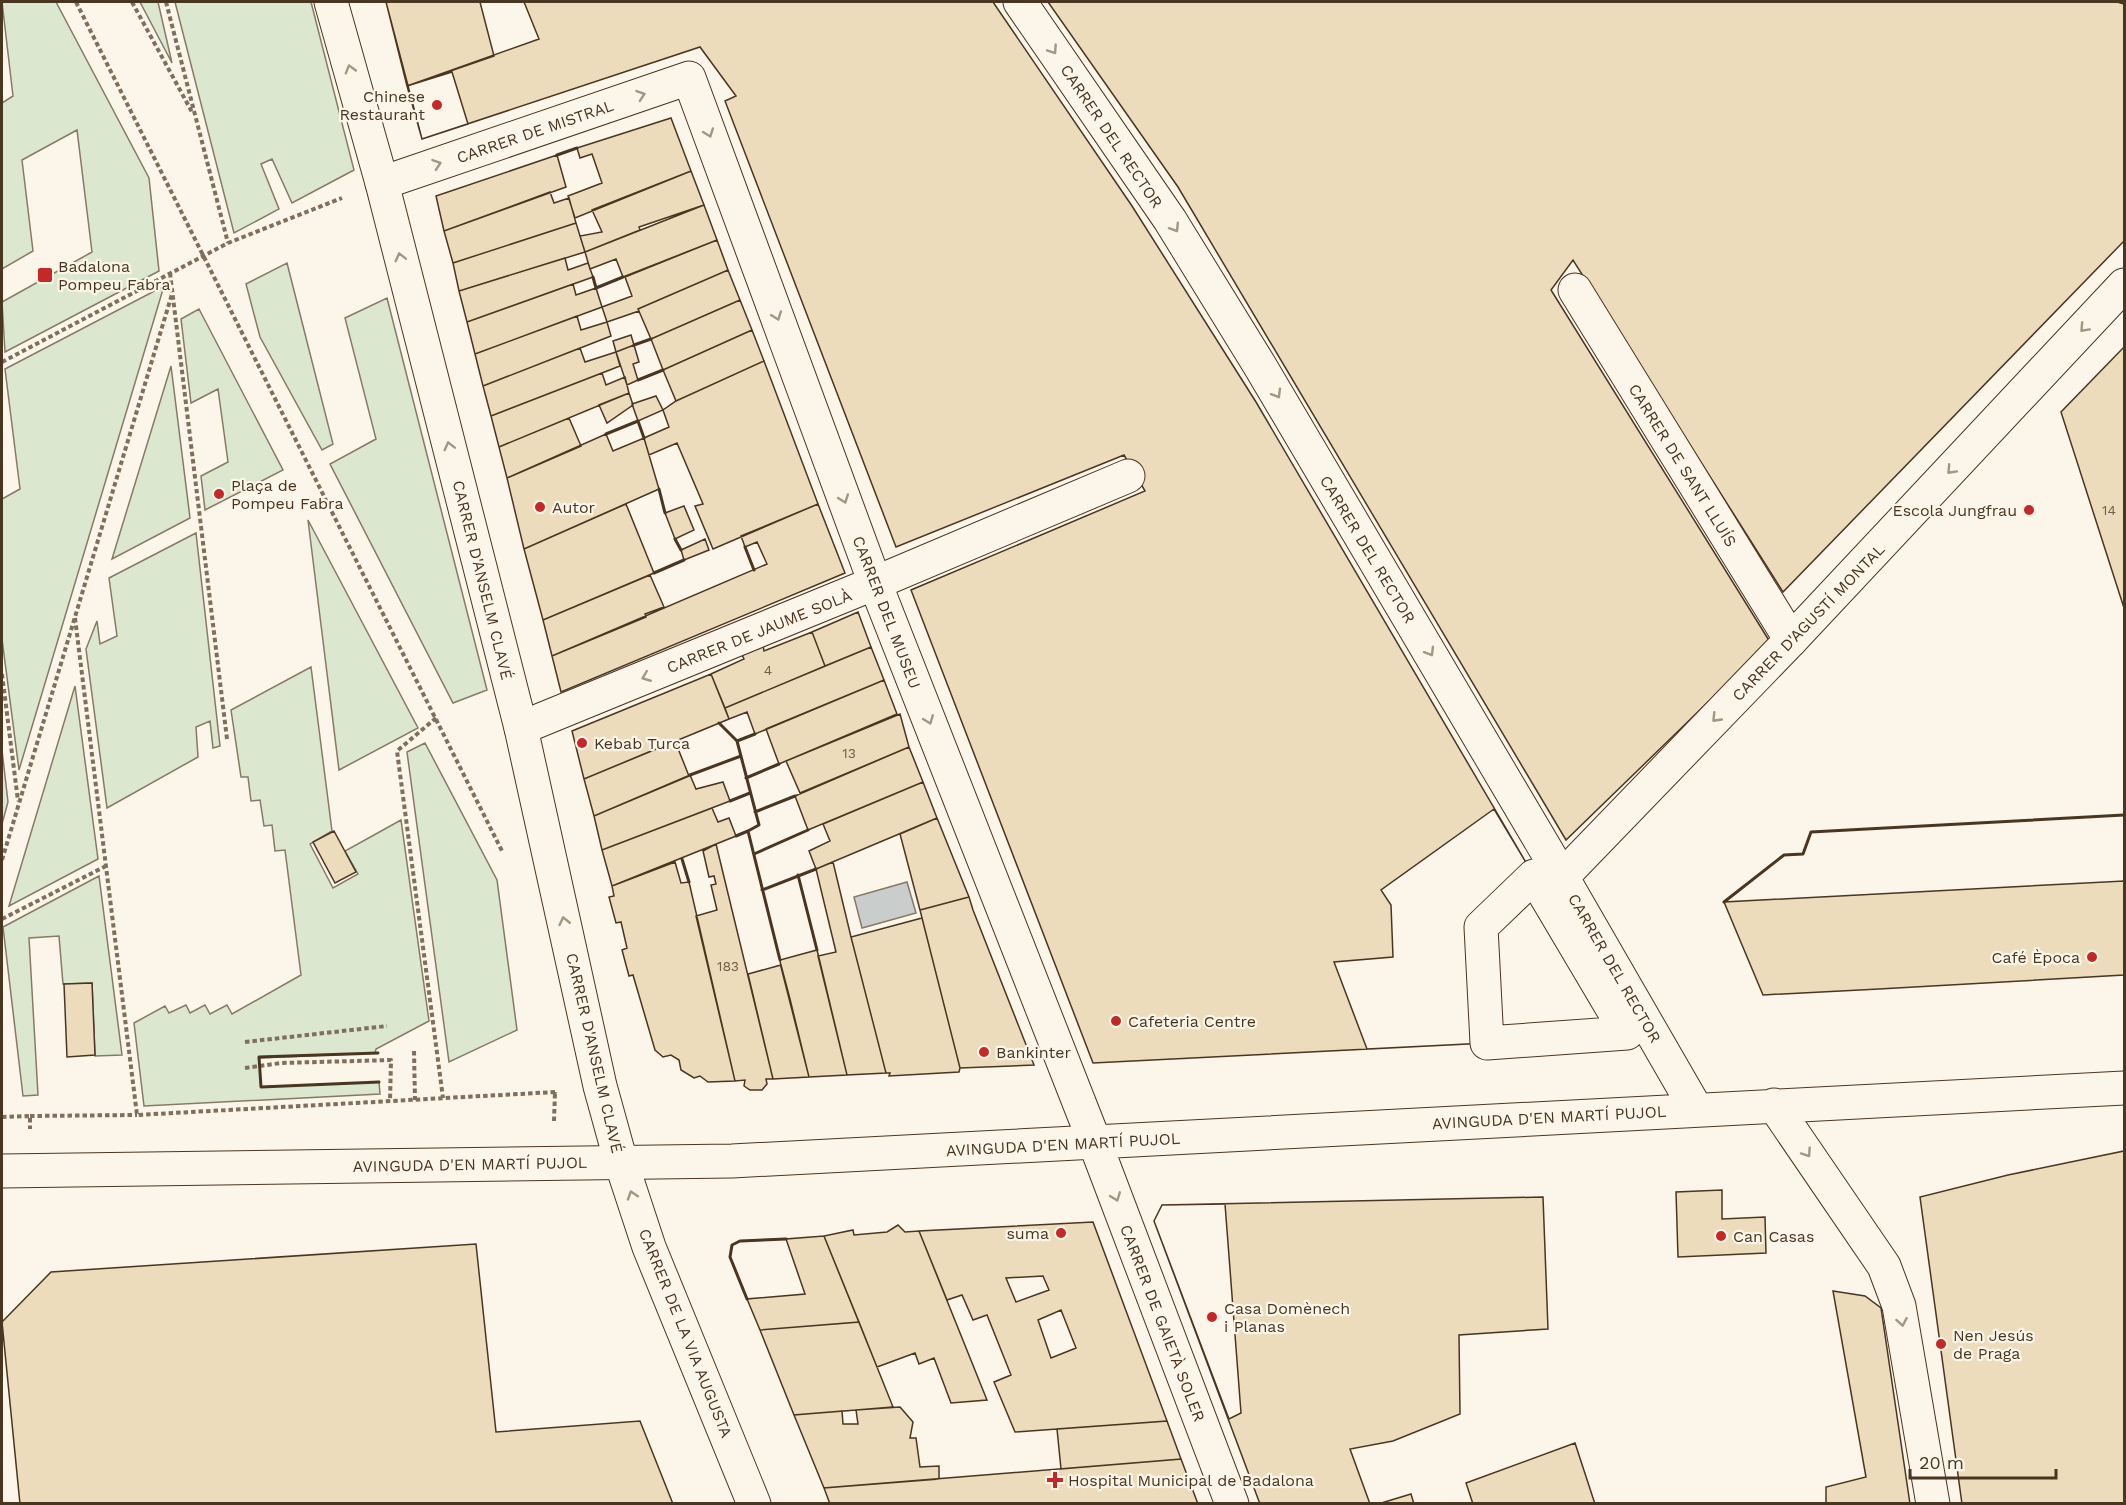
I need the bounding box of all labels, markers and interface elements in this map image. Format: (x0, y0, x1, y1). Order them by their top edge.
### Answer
one-way arrow (1046, 43, 1057, 54)
street label: CARRER DEL RECTOR (1056, 61, 1167, 212)
one-way arrow (344, 64, 357, 74)
place label: Chinese Restaurant (339, 87, 425, 124)
one-way arrow (635, 89, 646, 102)
street label: CARRER DE MISTRAL (454, 96, 617, 167)
marker: Chinese Restaurant (430, 98, 444, 112)
one-way arrow (702, 127, 714, 138)
one-way arrow (431, 159, 442, 172)
one-way arrow (1168, 221, 1179, 232)
one-way arrow (395, 252, 408, 262)
place label: Badalona Pompeu Fabra (58, 257, 170, 294)
marker: Badalona Pompeu Fabra (36, 266, 54, 284)
one-way arrow (769, 310, 782, 321)
one-way arrow (2081, 320, 2092, 331)
street label: CARRER DE SANT LLUÍS (1625, 380, 1741, 550)
one-way arrow (1270, 388, 1281, 398)
one-way arrow (443, 441, 456, 451)
one-way arrow (1947, 463, 1958, 474)
street label: CARRER DEL RECTOR (1316, 472, 1419, 627)
place label: Plaça de Pompeu Fabra (231, 476, 343, 513)
street label: CARRER D'ANSELM CLAVÉ (449, 478, 517, 682)
marker: Plaça de Pompeu Fabra (212, 487, 226, 501)
one-way arrow (837, 493, 850, 504)
place label: Autor (552, 498, 596, 517)
marker: Autor (533, 500, 547, 514)
place label: Escola Jungfrau (1892, 501, 2017, 520)
house number: 14 (2102, 502, 2116, 518)
marker: Escola Jungfrau (2022, 503, 2036, 517)
street label: CARRER DEL MUSEU (849, 533, 924, 691)
street label: CARRER D'AGUSTÍ MONTAL (1728, 539, 1889, 705)
street label: CARRER DE JAUME SOLÀ (664, 585, 855, 677)
one-way arrow (1422, 646, 1434, 657)
house number: 4 (764, 662, 772, 678)
one-way arrow (641, 669, 652, 682)
one-way arrow (1712, 711, 1723, 722)
one-way arrow (922, 714, 934, 725)
place label: Kebab Turca (594, 734, 690, 753)
marker: Kebab Turca (575, 736, 589, 750)
house number: 13 (842, 745, 856, 761)
street label: CARRER DEL RECTOR (1564, 890, 1665, 1046)
one-way arrow (558, 916, 571, 926)
place label: Café Època (1991, 948, 2080, 967)
marker: Café Època (2085, 950, 2099, 964)
street label: CARRER D'ANSELM CLAVÉ (562, 951, 627, 1155)
house number: 183 (717, 958, 739, 974)
place label: Cafeteria Centre (1128, 1012, 1256, 1031)
marker: Cafeteria Centre (1109, 1014, 1123, 1028)
place label: Bankinter (996, 1043, 1071, 1062)
marker: Bankinter (977, 1045, 991, 1059)
street label: AVINGUDA D'EN MARTÍ PUJOL (1431, 1102, 1667, 1133)
street label: AVINGUDA D'EN MARTÍ PUJOL (945, 1129, 1181, 1160)
one-way arrow (1800, 1147, 1811, 1158)
street label: AVINGUDA D'EN MARTÍ PUJOL (353, 1153, 588, 1176)
one-way arrow (627, 1191, 639, 1201)
one-way arrow (1109, 1191, 1121, 1202)
street label: CARRER DE GAIETÀ SOLER (1116, 1222, 1209, 1424)
place label: suma (1006, 1224, 1049, 1243)
street label: CARRER DE LA VIA AUGUSTA (635, 1226, 736, 1441)
marker: suma (1054, 1226, 1068, 1240)
place label: Can Casas (1733, 1227, 1814, 1246)
marker: Can Casas (1714, 1229, 1728, 1243)
place label: Casa Domènech i Planas (1224, 1299, 1350, 1336)
marker: Casa Domènech i Planas (1205, 1310, 1219, 1324)
one-way arrow (1895, 1317, 1907, 1326)
place label: Nen Jesús de Praga (1953, 1326, 2034, 1363)
marker: Nen Jesús de Praga (1934, 1337, 1948, 1351)
scale bar (1910, 1442, 2056, 1480)
text: 20 m (1919, 1452, 1964, 1473)
marker: Hospital Municipal de Badalona (1046, 1471, 1064, 1489)
place label: Hospital Municipal de Badalona (1068, 1471, 1314, 1490)

